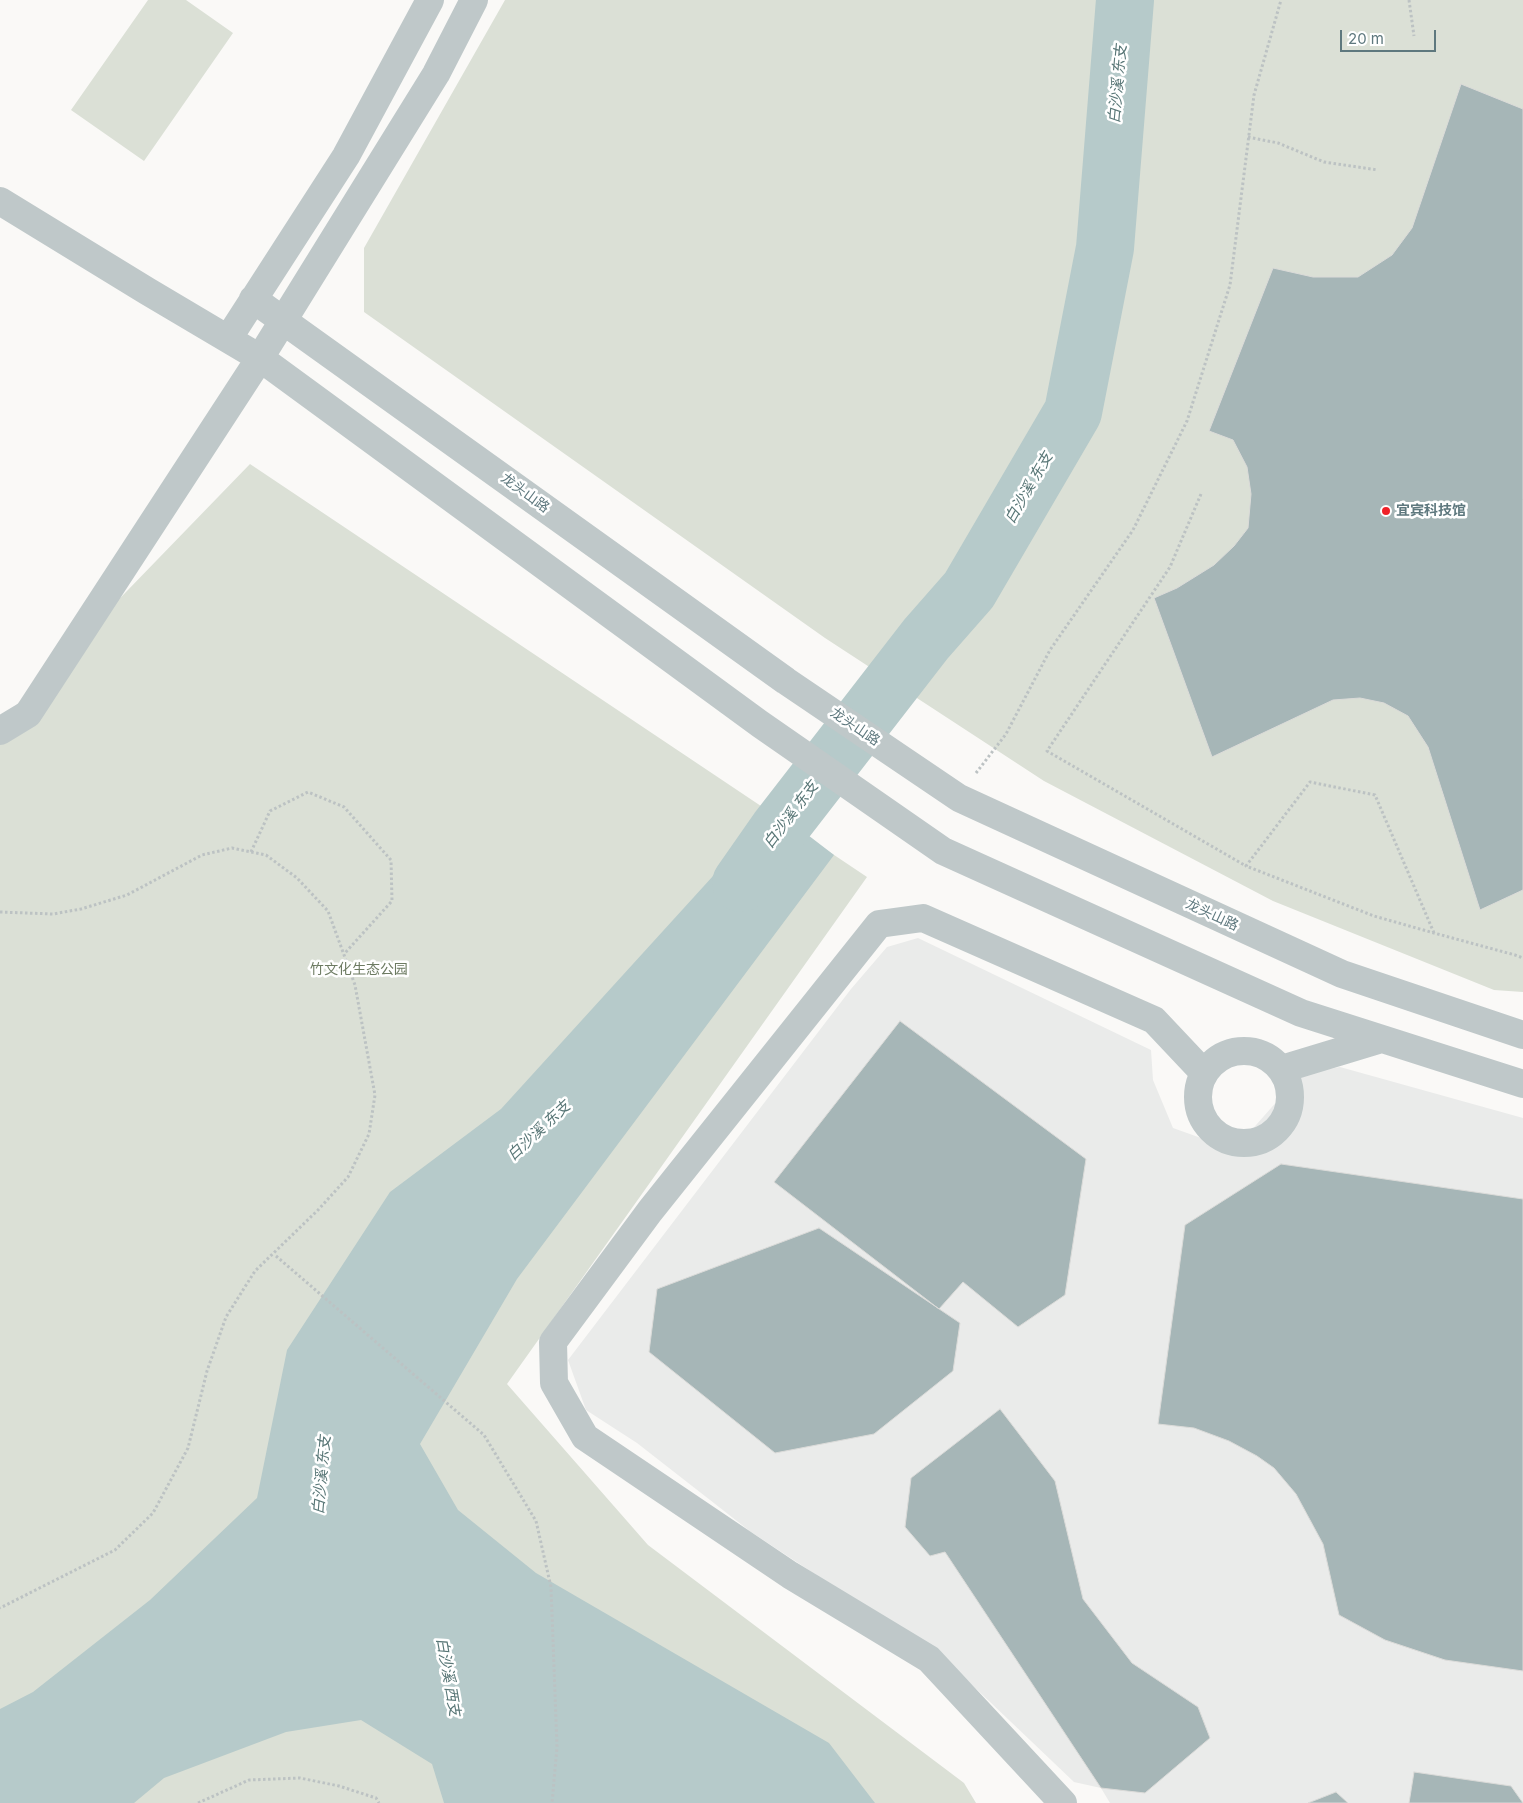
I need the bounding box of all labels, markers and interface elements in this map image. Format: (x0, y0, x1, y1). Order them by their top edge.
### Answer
scale bar (1343, 20, 1439, 52)
text: 20 m (1348, 29, 1384, 48)
water label: 白沙溪 东支 (1106, 44, 1130, 124)
water label: 白沙溪 东支 (1001, 449, 1057, 527)
street label: 龙头山路 (497, 470, 553, 516)
place label: 宜宾科技馆 (1396, 503, 1466, 519)
marker: 宜宾科技馆 (1380, 505, 1392, 517)
street label: 龙头山路 (827, 704, 883, 750)
water label: 白沙溪 东支 (760, 778, 822, 852)
street label: 龙头山路 (1183, 896, 1241, 934)
park label: 竹文化生态公园 (310, 962, 408, 978)
water label: 白沙溪 东支 (504, 1097, 574, 1165)
water label: 白沙溪 东支 (310, 1435, 334, 1515)
water label: 白沙溪 西支 (432, 1636, 464, 1718)

